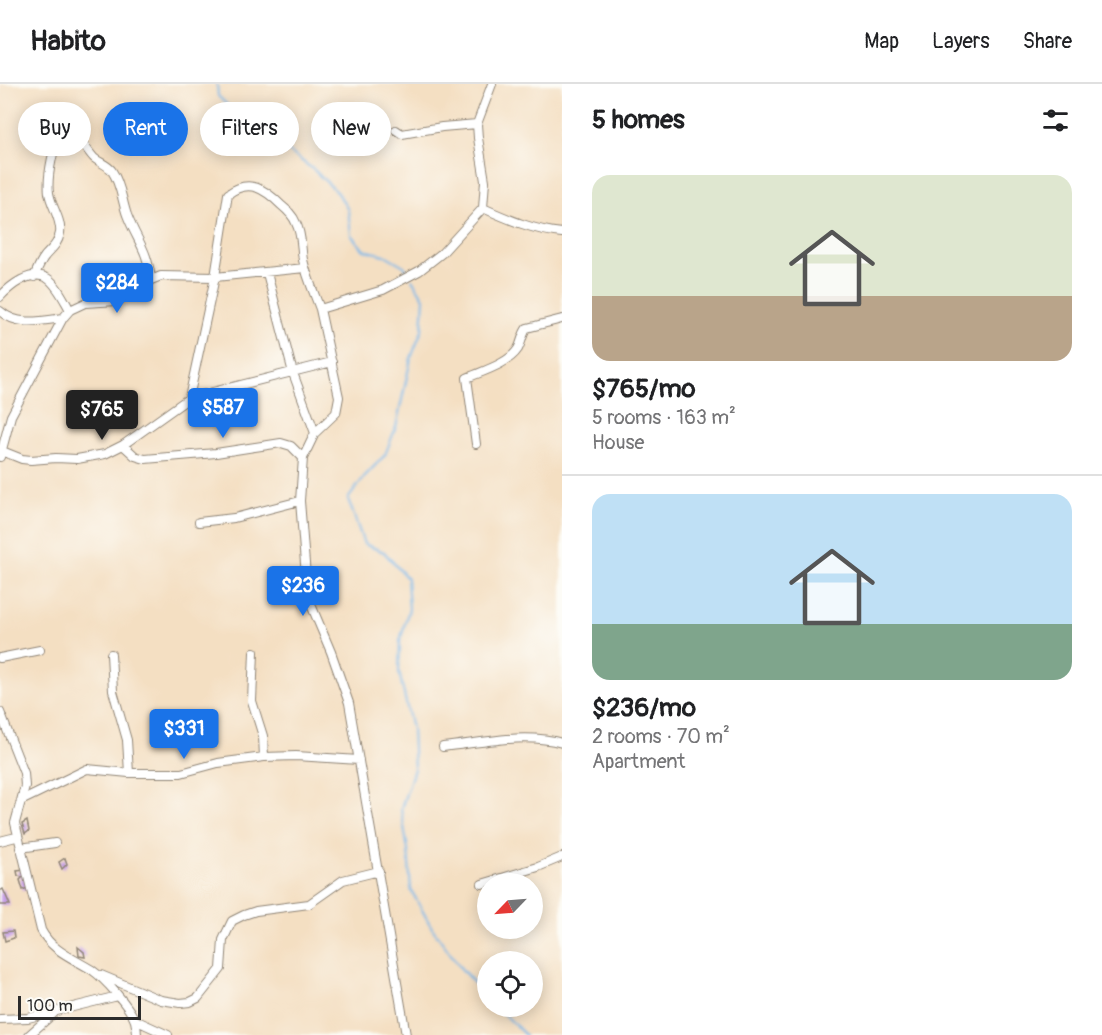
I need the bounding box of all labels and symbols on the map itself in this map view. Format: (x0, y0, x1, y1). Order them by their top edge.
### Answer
pin: $284 (81, 263, 153, 314)
pin: $587 (187, 388, 259, 439)
pin: $765 (66, 390, 138, 441)
pin: $236 (267, 566, 339, 617)
pin: $331 (148, 709, 220, 760)
north arrow (477, 873, 543, 939)
scale bar (18, 993, 141, 1020)

